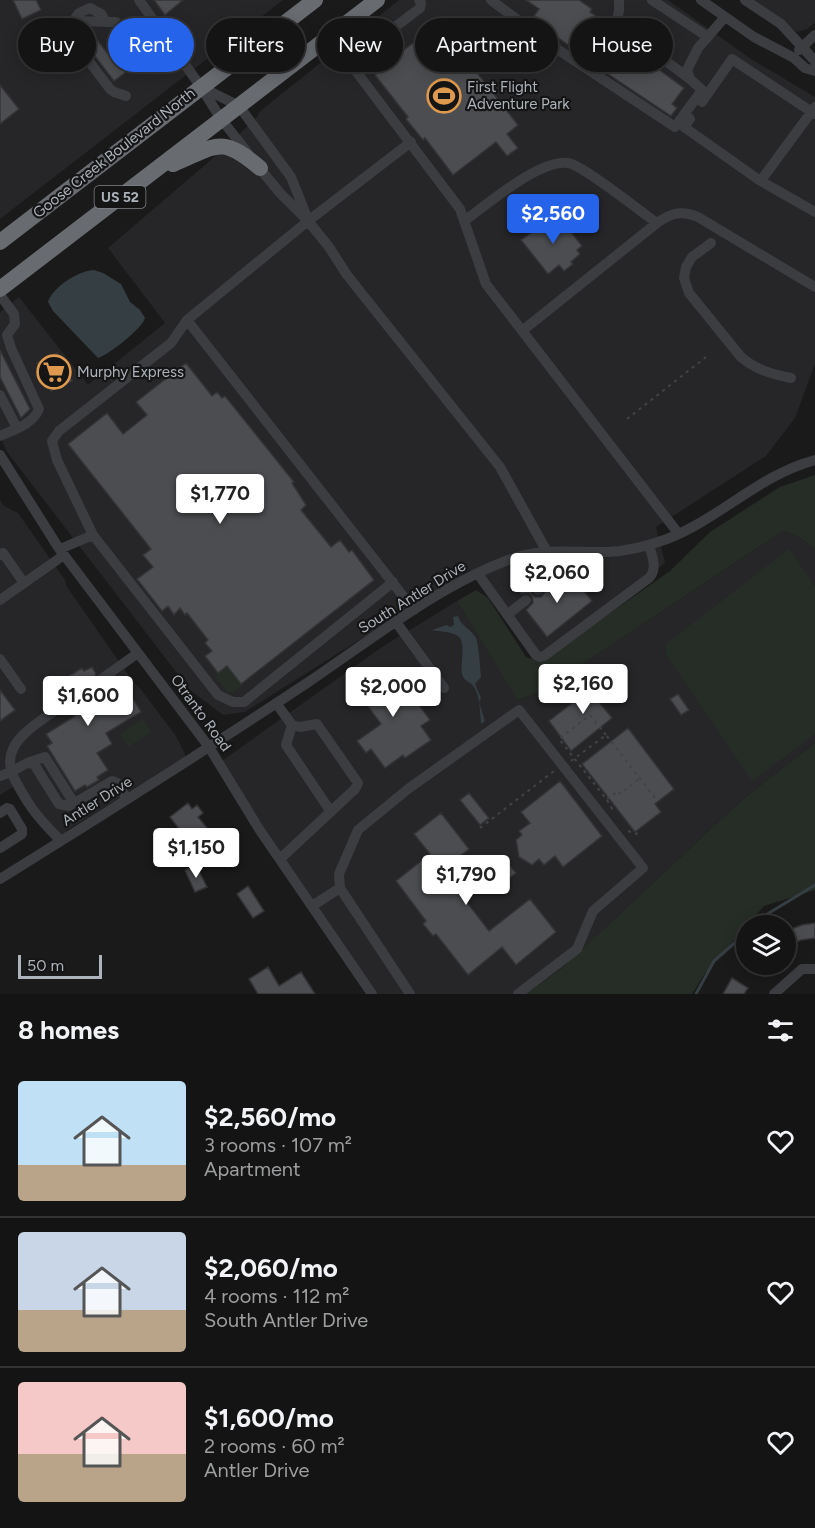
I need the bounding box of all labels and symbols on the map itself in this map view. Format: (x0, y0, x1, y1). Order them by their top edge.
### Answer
sports icon: First Flight Adventure Park (426, 78, 462, 114)
place label: First Flight Adventure Park (467, 78, 570, 113)
street label: Goose Creek Boulevard North (29, 84, 199, 222)
road number: US 52 (94, 186, 146, 208)
pin: $2,560 (504, 194, 602, 245)
supermarket icon: Murphy Express (36, 354, 72, 390)
place label: Murphy Express (77, 363, 184, 381)
pin: $1,770 (171, 474, 269, 525)
pin: $2,060 (508, 553, 606, 604)
street label: South Antler Drive (355, 557, 469, 637)
pin: $2,160 (534, 664, 632, 715)
pin: $2,000 (344, 667, 442, 718)
street label: Otranto Road (167, 671, 235, 755)
pin: $1,600 (39, 676, 137, 727)
street label: Antler Drive (59, 772, 135, 830)
pin: $1,150 (147, 828, 245, 879)
pin: $1,790 (417, 855, 515, 906)
scale bar (18, 952, 102, 980)

